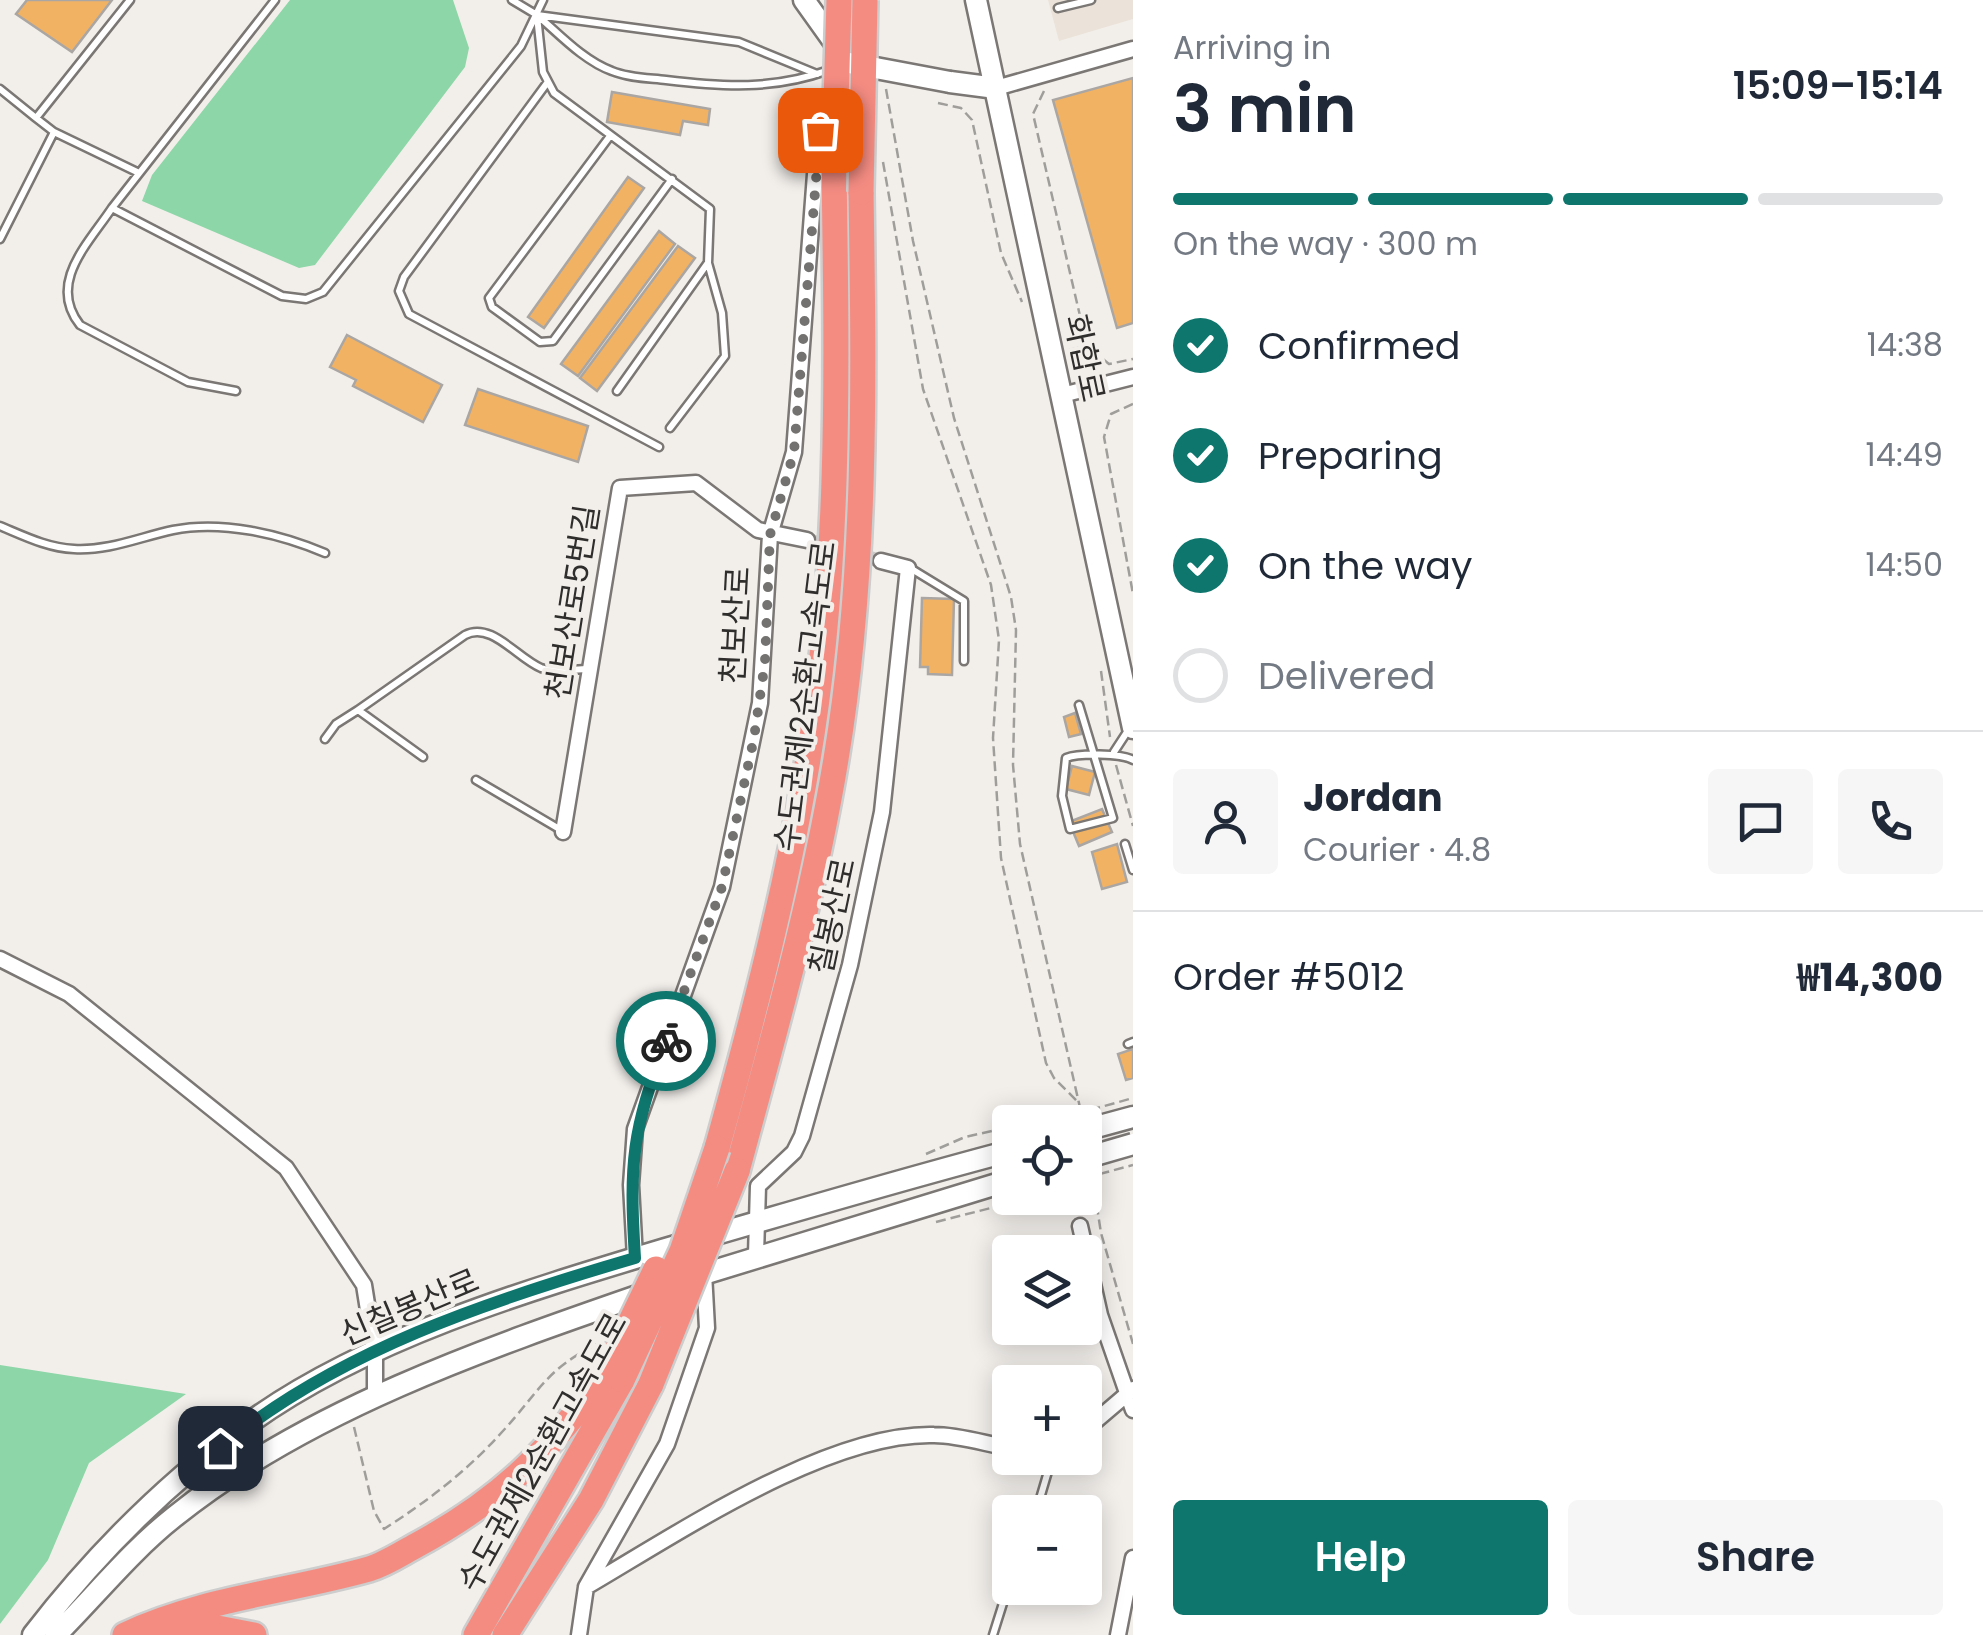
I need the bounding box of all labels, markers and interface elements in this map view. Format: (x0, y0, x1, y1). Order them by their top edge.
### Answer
text: Arriving in (1173, 25, 1331, 70)
text: 15:09–15:14 (1733, 59, 1943, 112)
text: 3 min (1173, 64, 1357, 155)
pin (778, 88, 863, 173)
icon: bag (793, 103, 848, 158)
text: On the way · 300 m (1173, 221, 1478, 266)
street label: 화합로 (1054, 310, 1116, 406)
icon: check (1173, 318, 1228, 373)
text: Confirmed (1258, 319, 1460, 372)
text: 14:38 (1867, 322, 1943, 367)
icon: check (1173, 428, 1228, 483)
text: Preparing (1258, 429, 1443, 482)
text: 14:49 (1866, 432, 1943, 477)
street label: 천보산로5번길 (534, 501, 610, 703)
street label: 수도권제2순환고속도로 (764, 538, 846, 854)
icon: check (1173, 538, 1228, 593)
text: On the way (1258, 539, 1472, 592)
text: 14:50 (1866, 542, 1943, 587)
street label: 천보산로 (709, 565, 761, 685)
text: Delivered (1258, 649, 1435, 702)
button: person (1173, 769, 1278, 874)
button: chat (1708, 769, 1813, 874)
button: phone (1838, 769, 1943, 874)
text: Jordan (1303, 771, 1443, 824)
text: Courier · 4.8 (1303, 827, 1491, 872)
street label: 칠봉산로 (798, 854, 866, 978)
text: Order #5012 (1173, 950, 1404, 1003)
text: ₩14,300 (1797, 951, 1943, 1004)
courier (616, 991, 716, 1091)
icon: bike (639, 1014, 694, 1069)
map controls (992, 1105, 1102, 1605)
button: locate (992, 1105, 1102, 1215)
button: layers (992, 1235, 1102, 1345)
street label: 신칠봉산로 (332, 1258, 486, 1356)
street label: 수도권제2순환고속도로 (446, 1304, 638, 1600)
button: + (992, 1365, 1102, 1475)
pin (178, 1406, 263, 1491)
icon: home (193, 1421, 248, 1476)
button: − (992, 1495, 1102, 1605)
button: Help (1173, 1500, 1548, 1615)
button: Share (1568, 1500, 1943, 1615)

